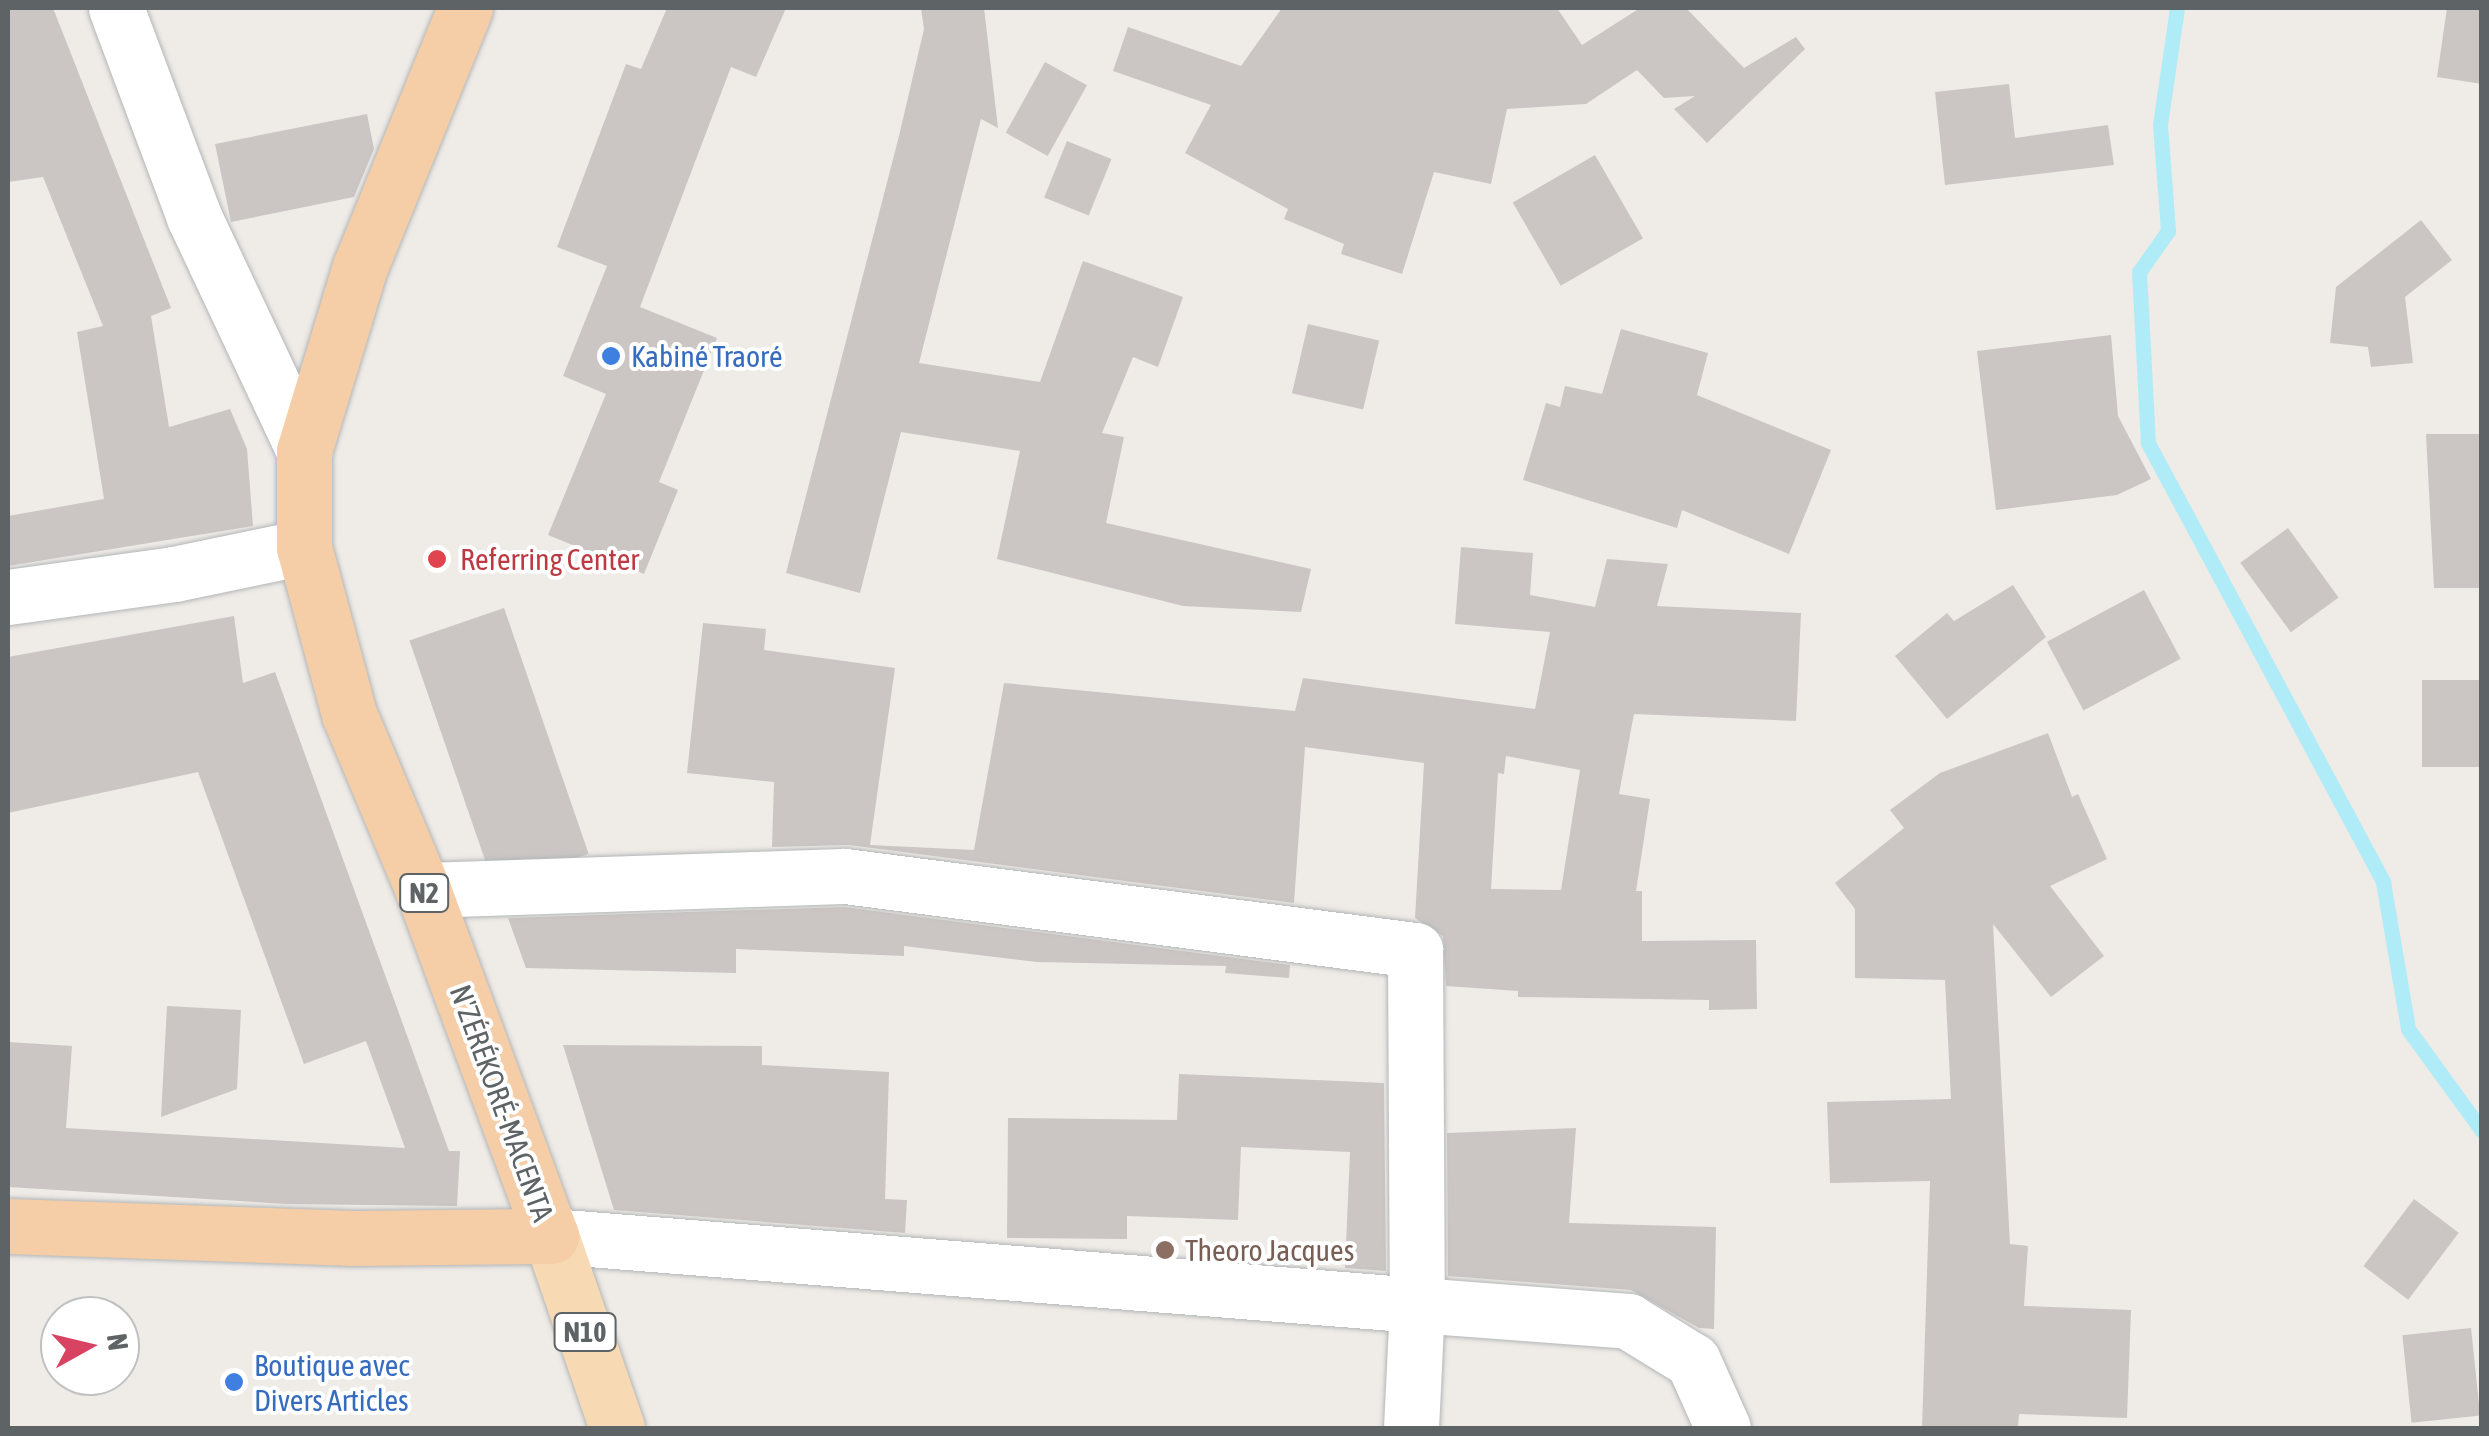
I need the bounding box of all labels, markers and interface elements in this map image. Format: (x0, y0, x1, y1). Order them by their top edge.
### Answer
place label: Kabiné Traoré (631, 338, 783, 374)
marker: Kabiné Traoré (600, 345, 622, 367)
place label: Referring Center (460, 541, 639, 577)
marker: Referring Center (424, 546, 450, 572)
road number: N2 (399, 870, 449, 916)
street label: N'ZÉRÉKORÉ-MACENTA (443, 980, 561, 1226)
place label: Theoro Jacques (1185, 1232, 1354, 1268)
marker: Theoro Jacques (1154, 1239, 1176, 1261)
north arrow (40, 1296, 140, 1396)
road number: N10 (552, 1309, 618, 1355)
text: N (101, 1332, 135, 1353)
place label: Boutique avec Divers Articles (254, 1347, 409, 1418)
marker: Boutique avec Divers Articles (223, 1371, 245, 1393)

